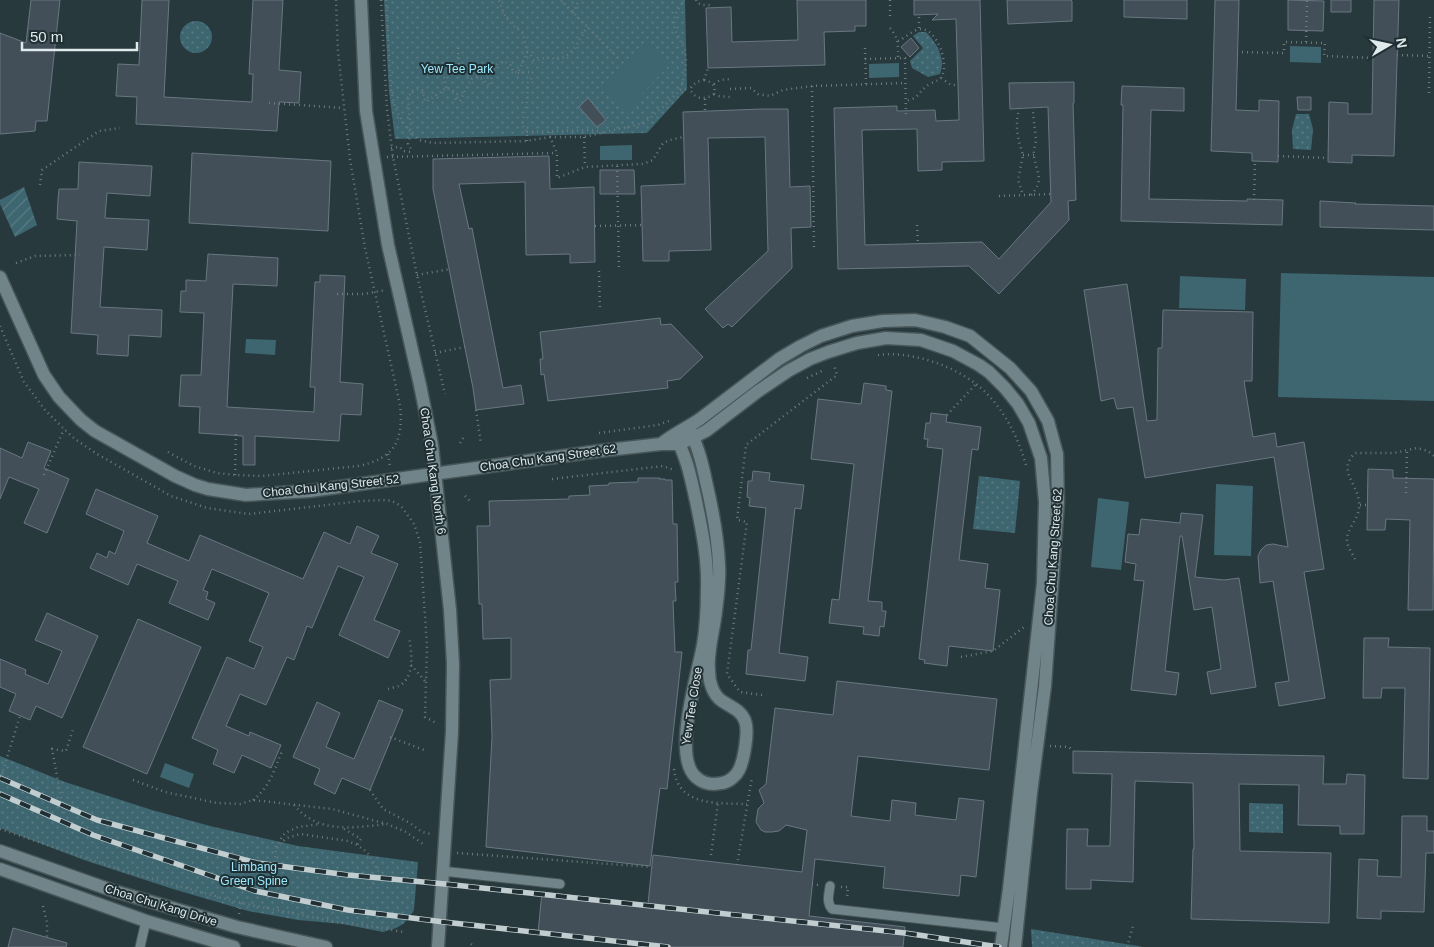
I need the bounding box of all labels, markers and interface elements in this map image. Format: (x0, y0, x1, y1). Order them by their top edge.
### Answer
scale bar (22, 20, 138, 52)
north arrow (1364, 20, 1414, 70)
text: 50 m (30, 28, 63, 45)
text: N (1393, 37, 1411, 49)
park label: Yew Tee Park (421, 62, 494, 76)
street label: Choa Chu Kang North 6 (417, 407, 449, 536)
street label: Choa Chu Kang Street 62 (479, 441, 617, 474)
street label: Choa Chu Kang Street 52 (262, 472, 400, 500)
street label: Choa Chu Kang Street 62 (1041, 488, 1065, 626)
street label: Yew Tee Close (679, 666, 705, 746)
park label: Limbang Green Spine (220, 860, 288, 888)
street label: Choa Chu Kang Drive (103, 881, 219, 929)

